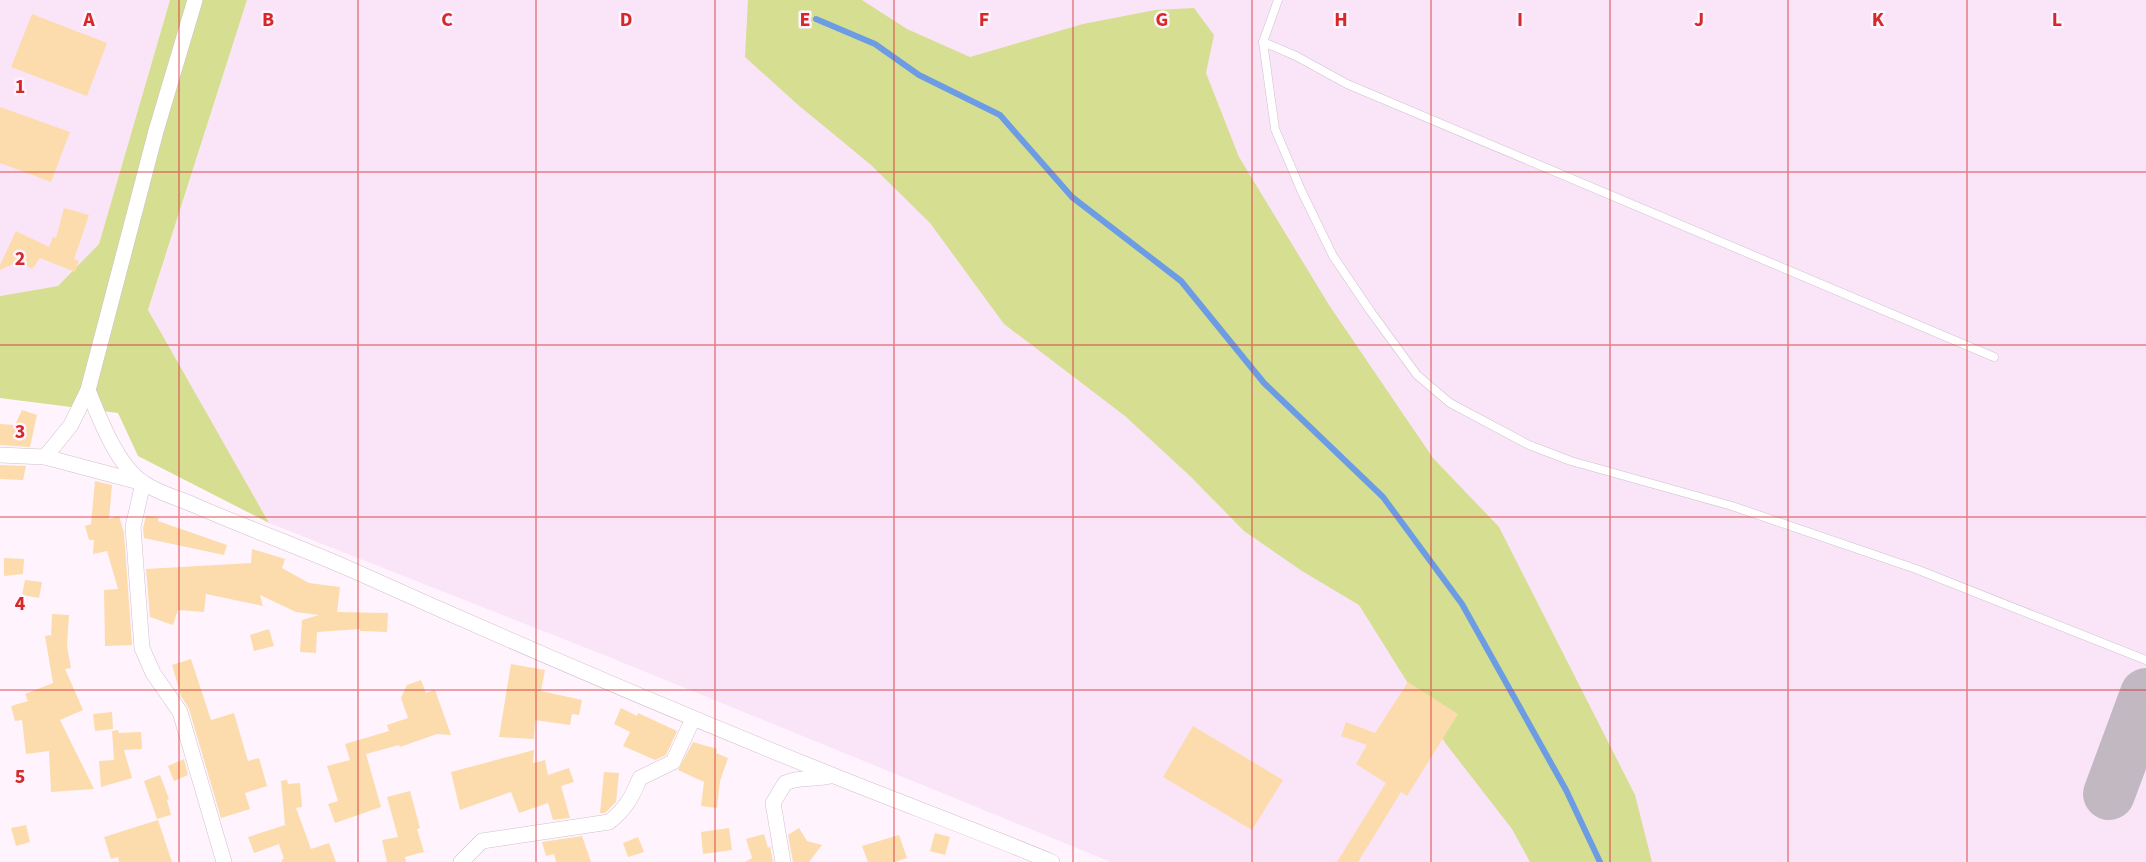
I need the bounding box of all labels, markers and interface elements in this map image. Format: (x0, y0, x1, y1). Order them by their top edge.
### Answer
text: A (82, 6, 95, 34)
text: B (262, 6, 274, 34)
text: C (441, 6, 453, 34)
text: D (620, 6, 632, 34)
text: E (800, 6, 810, 34)
text: F (979, 6, 989, 34)
text: G (1156, 6, 1168, 34)
text: H (1334, 6, 1348, 34)
text: I (1517, 6, 1523, 34)
text: J (1694, 6, 1704, 34)
text: K (1872, 6, 1885, 34)
text: L (2052, 6, 2062, 34)
text: 1 (15, 73, 25, 101)
text: 2 (15, 245, 25, 273)
text: 3 (15, 418, 25, 446)
text: 4 (15, 590, 26, 618)
text: 5 (15, 763, 25, 791)

